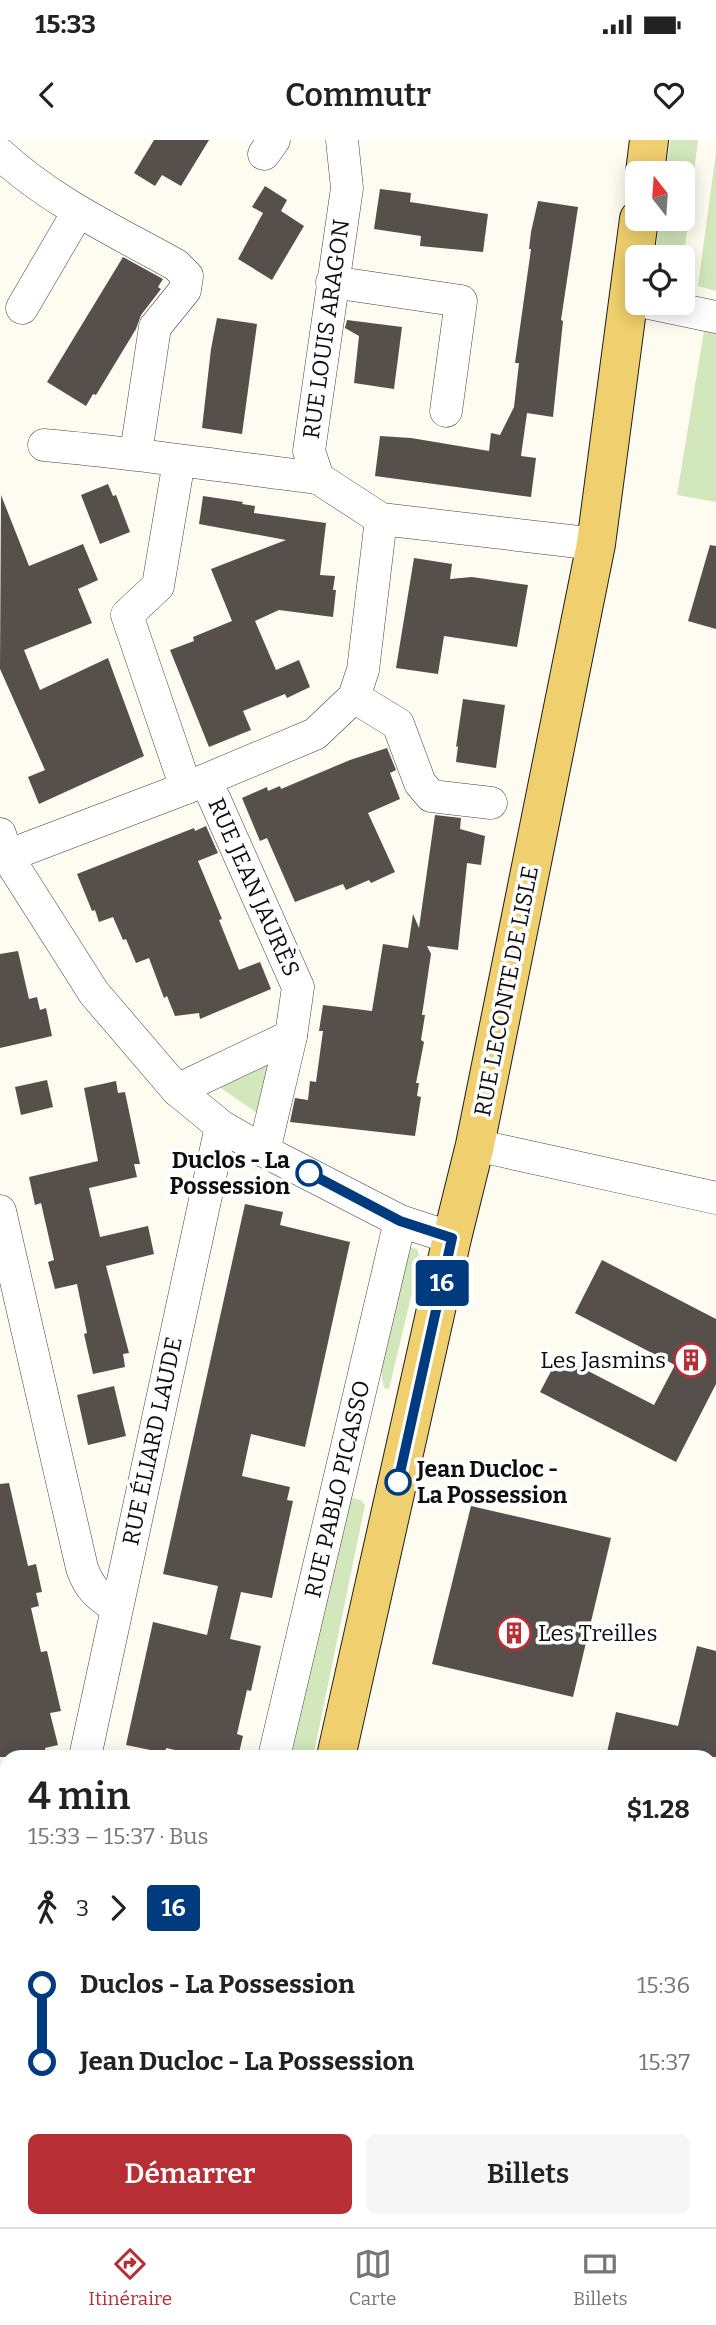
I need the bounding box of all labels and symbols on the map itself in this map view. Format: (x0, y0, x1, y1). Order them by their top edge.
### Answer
north arrow (625, 161, 695, 231)
street label: RUE LOUIS ARAGON (297, 217, 355, 441)
street label: RUE JEAN JAURÈS (202, 794, 306, 980)
street label: RUE LECONTE DE LISLE (468, 863, 544, 1119)
place label: Duclos - La Possession (170, 1146, 290, 1200)
marker: Duclos - La Possession (296, 1160, 322, 1186)
line badge: 16 (410, 1260, 474, 1306)
street label: RUE ÉLIARD LAUDE (116, 1334, 188, 1548)
building icon: Les Jasmins (672, 1341, 710, 1379)
place label: Les Jasmins (540, 1346, 666, 1374)
street label: RUE PABLO PICASSO (298, 1378, 376, 1600)
place label: Jean Ducloc - La Possession (415, 1455, 567, 1509)
marker: Jean Ducloc - La Possession (385, 1469, 411, 1495)
building icon: Les Treilles (495, 1614, 533, 1652)
place label: Les Treilles (538, 1619, 657, 1647)

